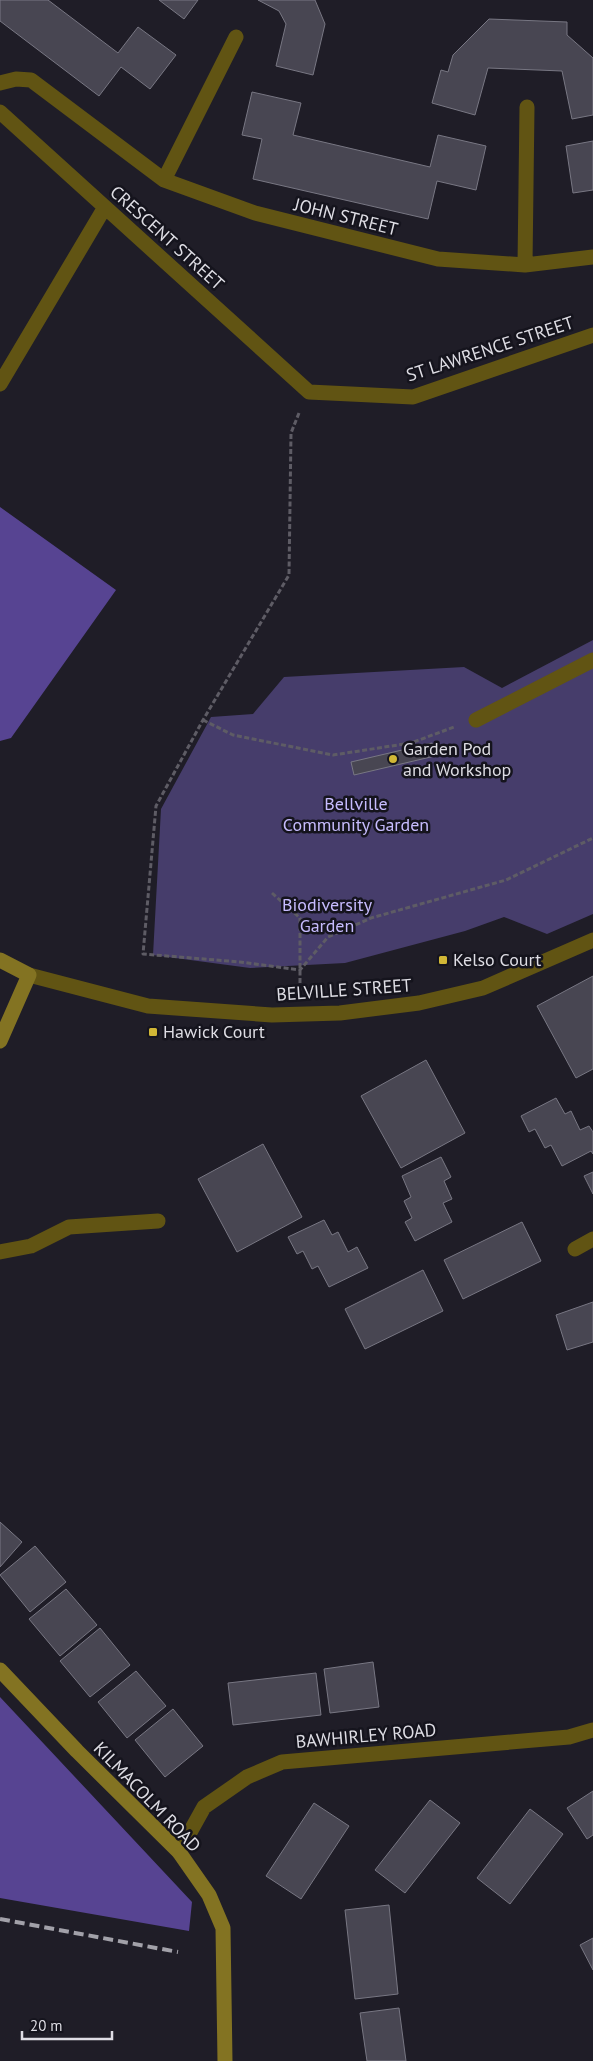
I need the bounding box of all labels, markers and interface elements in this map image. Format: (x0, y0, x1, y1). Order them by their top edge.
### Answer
street label: CRESCENT STREET (105, 180, 229, 295)
street label: JOHN STREET (291, 192, 400, 241)
street label: ST LAWRENCE STREET (403, 311, 576, 386)
place label: Garden Pod and Workshop (403, 737, 511, 781)
marker: Garden Pod and Workshop (387, 753, 399, 765)
park label: Bellville Community Garden (283, 792, 429, 836)
park label: Biodiversity Garden (282, 893, 373, 937)
place label: Kelso Court (453, 948, 541, 971)
marker: Kelso Court (437, 954, 449, 966)
street label: BELVILLE STREET (275, 973, 412, 1006)
place label: Hawick Court (163, 1020, 265, 1043)
marker: Hawick Court (147, 1026, 159, 1038)
street label: BAWHIRLEY ROAD (295, 1718, 437, 1753)
street label: KILMACOLM ROAD (89, 1737, 206, 1857)
scale bar (22, 2008, 112, 2040)
text: 20 m (30, 2016, 63, 2035)

